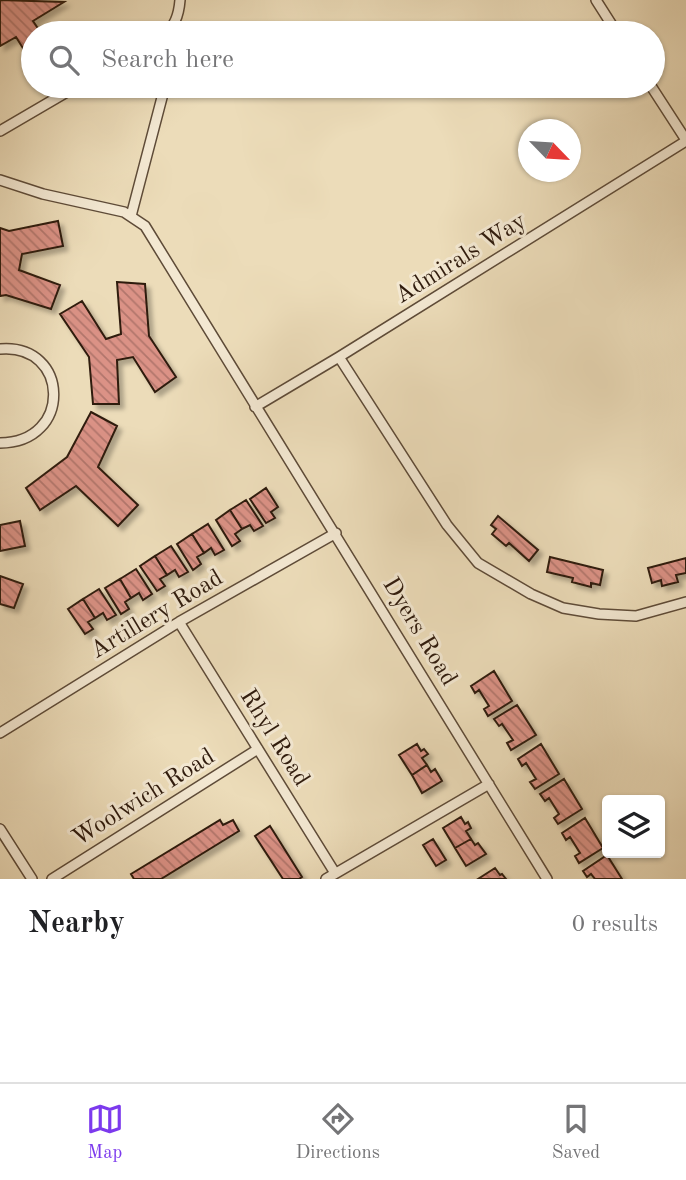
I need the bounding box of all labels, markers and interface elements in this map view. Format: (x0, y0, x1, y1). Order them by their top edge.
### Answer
search box (21, 21, 665, 98)
icon: search (45, 41, 83, 79)
text: Search here (101, 47, 234, 73)
north arrow (518, 119, 581, 182)
street label: Admirals Way (391, 209, 531, 309)
street label: Artillery Road (87, 566, 227, 664)
street label: Dyers Road (377, 574, 461, 690)
street label: Rhyl Road (235, 685, 313, 791)
street label: Woolwich Road (69, 745, 219, 851)
map controls (602, 795, 665, 858)
button: layers (602, 795, 665, 858)
text: Nearby (28, 909, 125, 939)
text: 0 results (572, 913, 658, 936)
tab: Map (86, 1100, 124, 1165)
tab: Directions (296, 1100, 380, 1165)
tab: Saved (552, 1100, 600, 1165)

